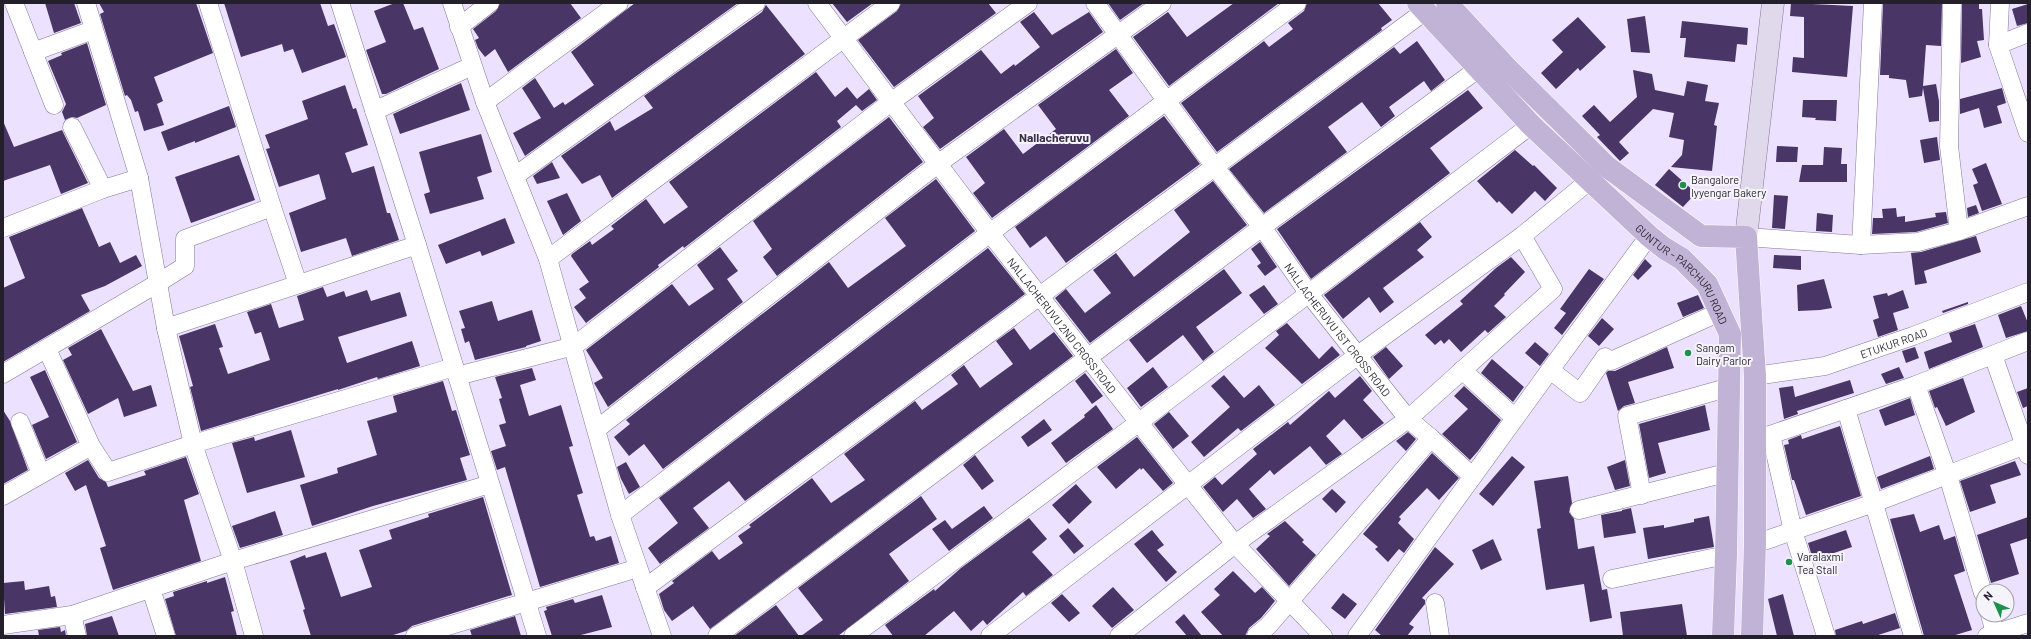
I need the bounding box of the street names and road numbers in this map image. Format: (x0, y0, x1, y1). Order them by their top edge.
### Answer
street label: GUNTUR - PARCHURU ROAD (1633, 221, 1731, 326)
street label: NALLACHERUVU 2ND CROSS ROAD (1005, 255, 1120, 396)
street label: NALLACHERUVU 1ST CROSS ROAD (1283, 260, 1394, 399)
street label: ETUKUR ROAD (1858, 325, 1929, 360)

